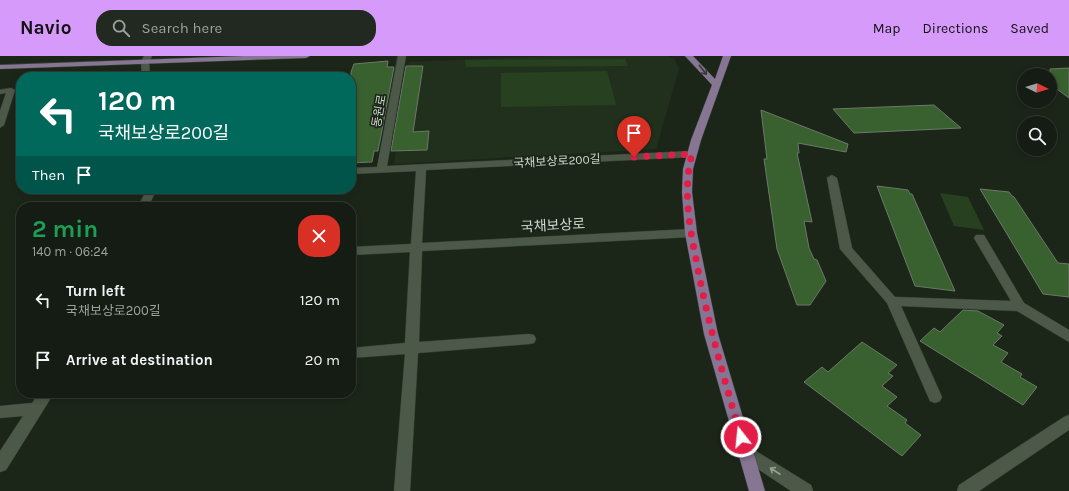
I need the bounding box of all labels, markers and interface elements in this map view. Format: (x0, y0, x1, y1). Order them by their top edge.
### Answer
search box (96, 10, 376, 46)
text: Navio (20, 17, 72, 39)
icon: search (110, 17, 132, 39)
text: Search here (142, 19, 222, 37)
text: Map (873, 20, 901, 37)
text: Directions (923, 20, 988, 37)
text: Saved (1010, 20, 1049, 37)
one-way arrow (699, 65, 707, 76)
north arrow (1017, 68, 1057, 108)
map controls (1017, 68, 1057, 156)
text: 120 m (98, 84, 176, 117)
icon: left (32, 88, 84, 140)
street label: 동원로 (369, 93, 389, 129)
pin (617, 116, 651, 157)
button: search (1017, 116, 1057, 156)
text: 국채보상로200길 (98, 122, 229, 144)
icon: arrive (623, 122, 645, 144)
street label: 국채보상로200길 (513, 152, 601, 170)
icon: arrive (73, 164, 95, 186)
text: Then (32, 166, 65, 184)
text: 2 min (32, 215, 98, 243)
button: close (298, 215, 340, 257)
street label: 국채보상로 (520, 215, 586, 236)
text: 140 m · 06:24 (32, 244, 108, 259)
text: Turn left (66, 282, 125, 300)
icon: left (32, 289, 54, 311)
text: 120 m (300, 291, 340, 309)
text: 국채보상로200길 (66, 303, 161, 318)
icon: arrive (32, 349, 54, 371)
text: Arrive at destination (66, 351, 213, 369)
text: 20 m (305, 351, 340, 369)
position arrow (720, 416, 762, 458)
one-way arrow (770, 467, 781, 476)

